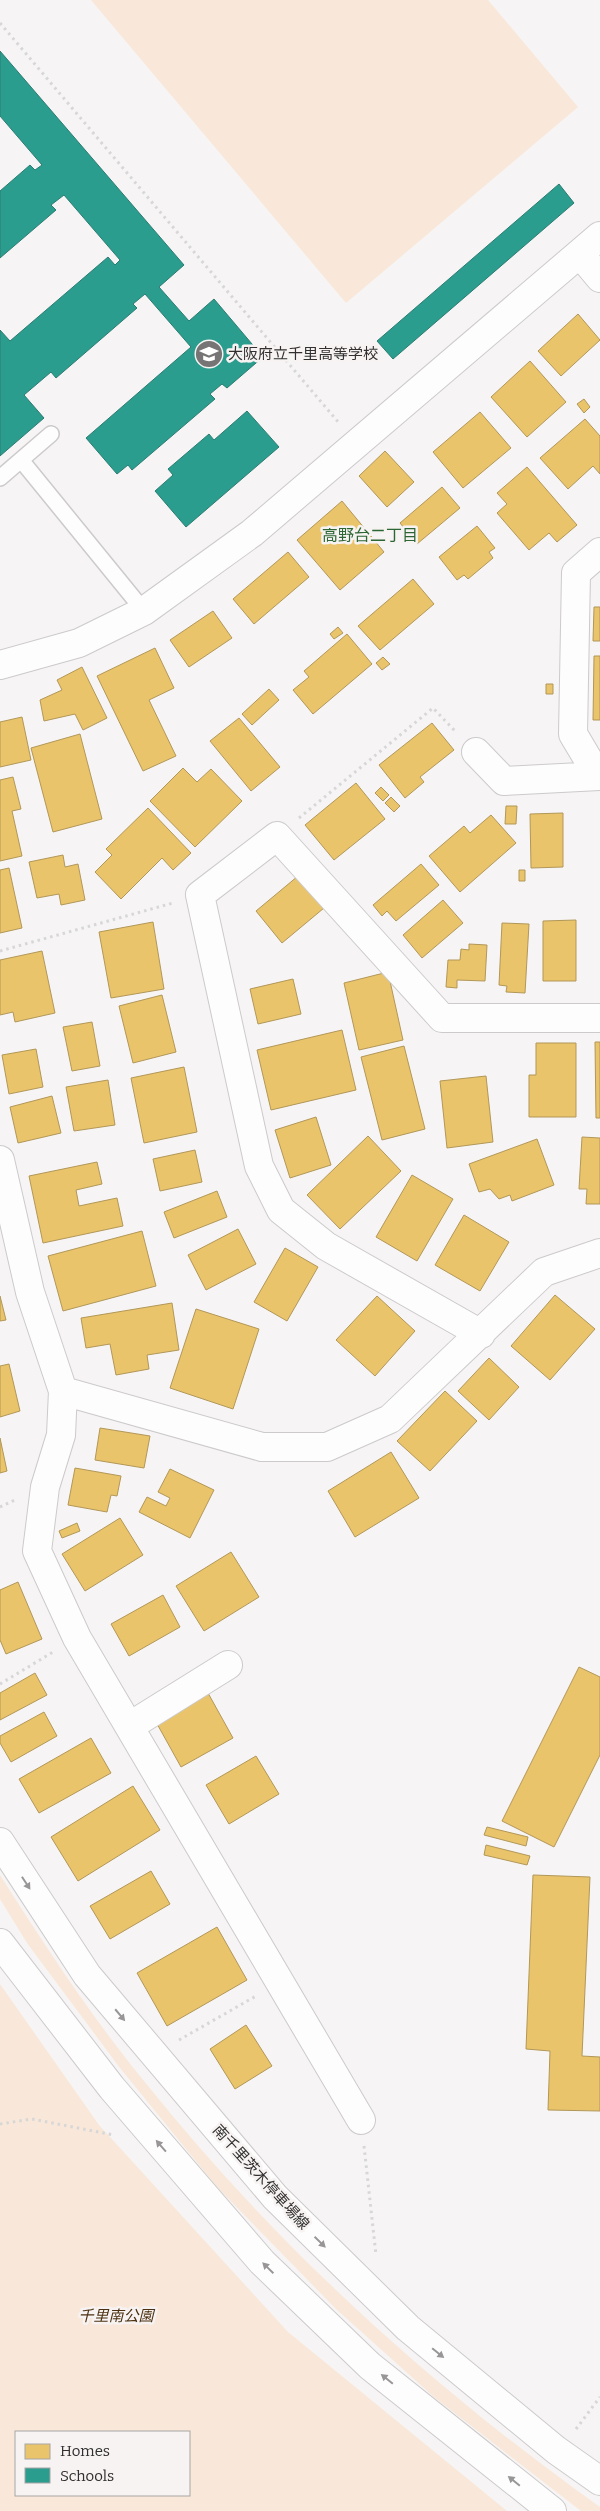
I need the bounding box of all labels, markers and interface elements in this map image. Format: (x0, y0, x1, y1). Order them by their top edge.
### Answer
school or university icon: 大阪府立千里高等学校 (194, 339, 224, 369)
place label: 大阪府立千里高等学校 (228, 345, 378, 363)
district label: 高野台二丁目 (322, 526, 418, 545)
one-way arrow (22, 1876, 31, 1889)
one-way arrow (115, 2008, 126, 2021)
street label: 南千里茨木停車場線 (209, 2121, 313, 2233)
one-way arrow (156, 2140, 167, 2153)
one-way arrow (314, 2236, 326, 2248)
one-way arrow (262, 2262, 274, 2274)
park label: 千里南公園 (78, 2307, 155, 2325)
one-way arrow (432, 2348, 445, 2359)
one-way arrow (381, 2374, 394, 2385)
legend (15, 2431, 190, 2496)
text: Homes (60, 2442, 110, 2460)
text: Schools (60, 2467, 114, 2485)
one-way arrow (508, 2475, 521, 2486)

